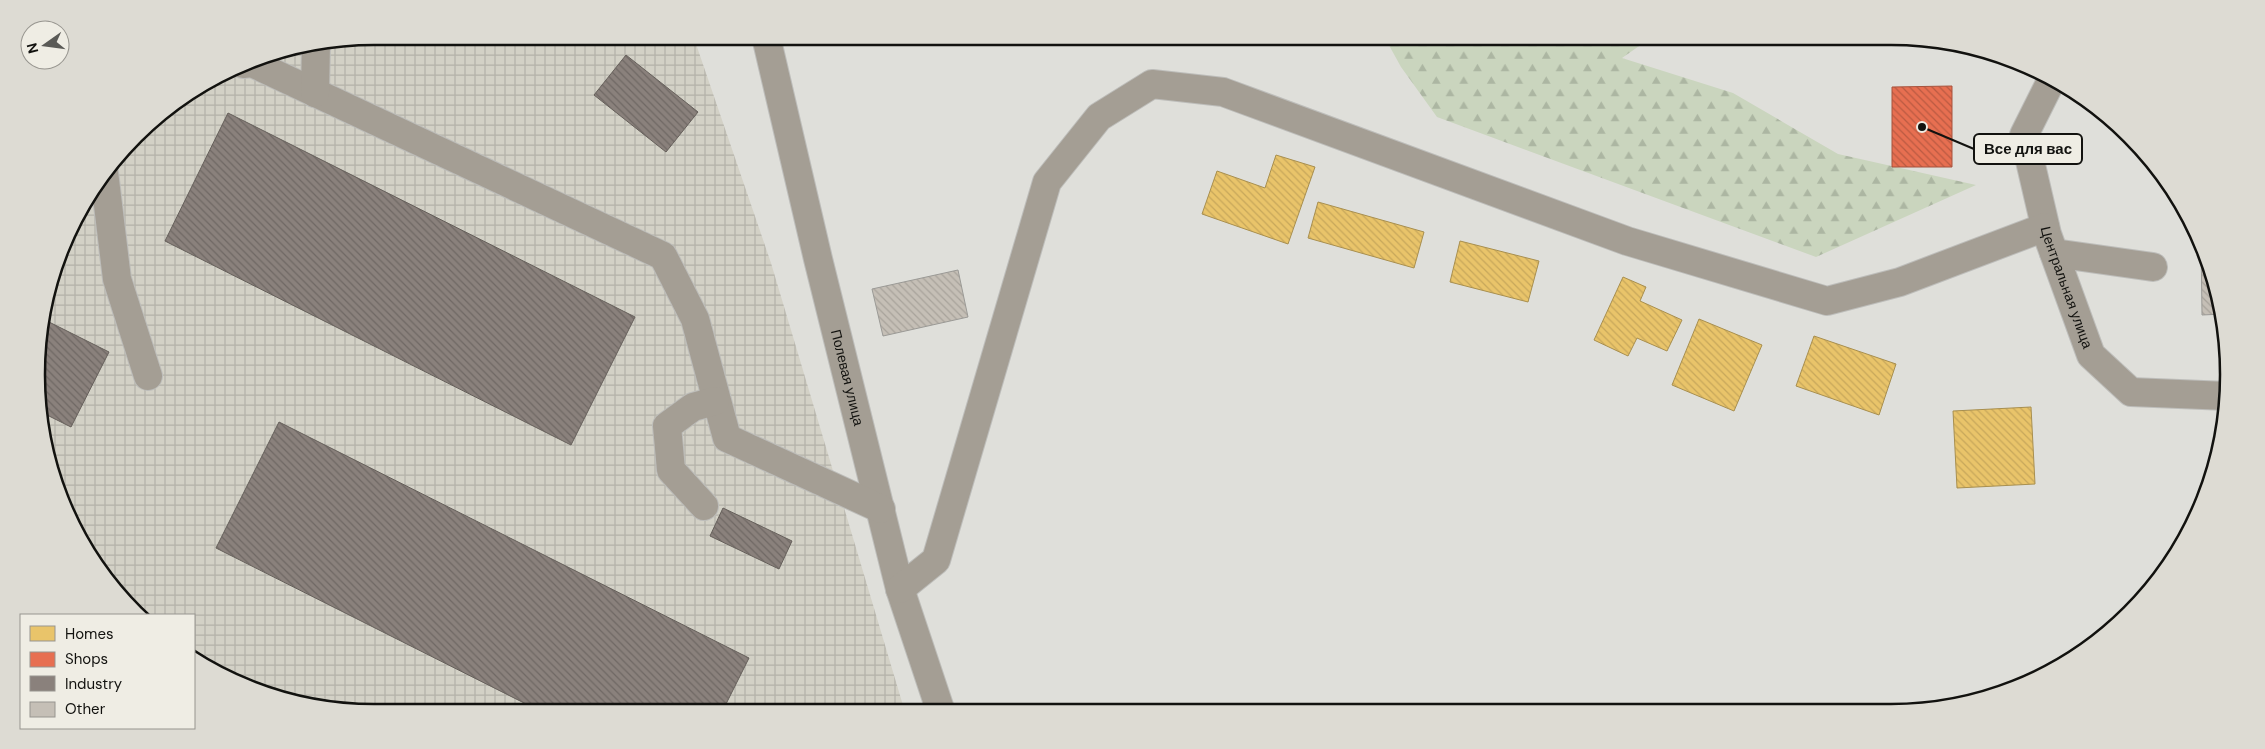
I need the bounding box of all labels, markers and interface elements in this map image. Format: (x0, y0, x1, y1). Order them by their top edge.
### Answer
north arrow (20, 20, 70, 70)
text: N (22, 41, 42, 55)
callout: Все для вас (1974, 134, 2082, 164)
text: Все для вас (1984, 139, 2072, 159)
street label: Центральная улица (2037, 225, 2097, 351)
street label: Полевая улица (827, 328, 868, 428)
legend (20, 614, 195, 729)
text: Homes (65, 624, 114, 644)
text: Shops (65, 649, 108, 669)
text: Industry (65, 674, 123, 694)
text: Other (65, 699, 106, 719)

